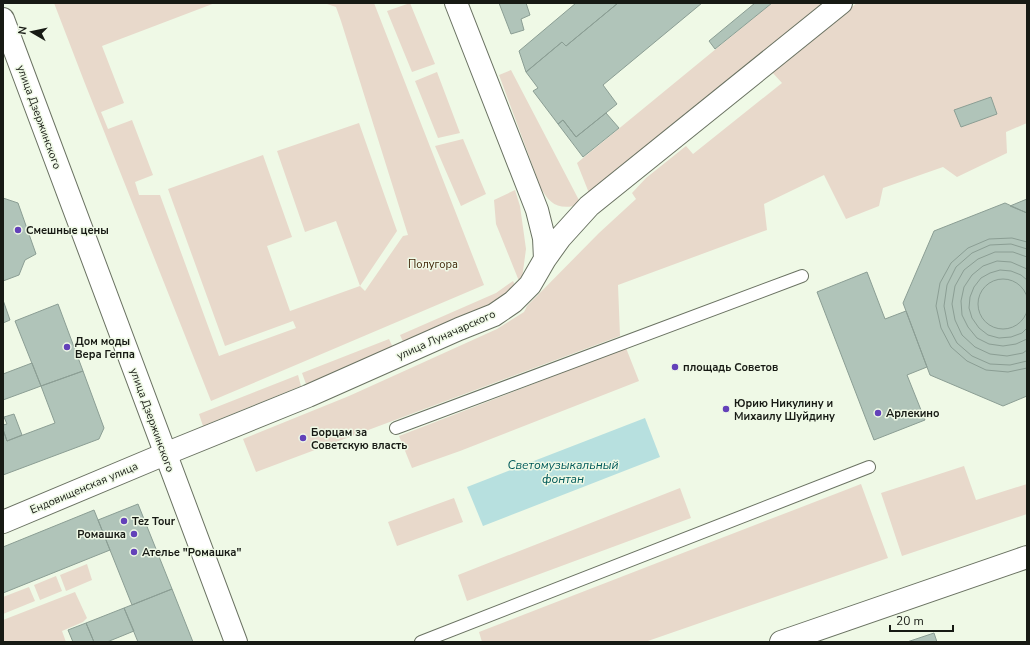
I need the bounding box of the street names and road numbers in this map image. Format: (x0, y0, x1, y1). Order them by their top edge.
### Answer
street label: улица Дзержинского (13, 63, 65, 171)
street label: улица Луначарского (394, 306, 498, 364)
street label: улица Дзержинского (126, 366, 178, 474)
street label: Ендовищенская улица (28, 458, 140, 518)

